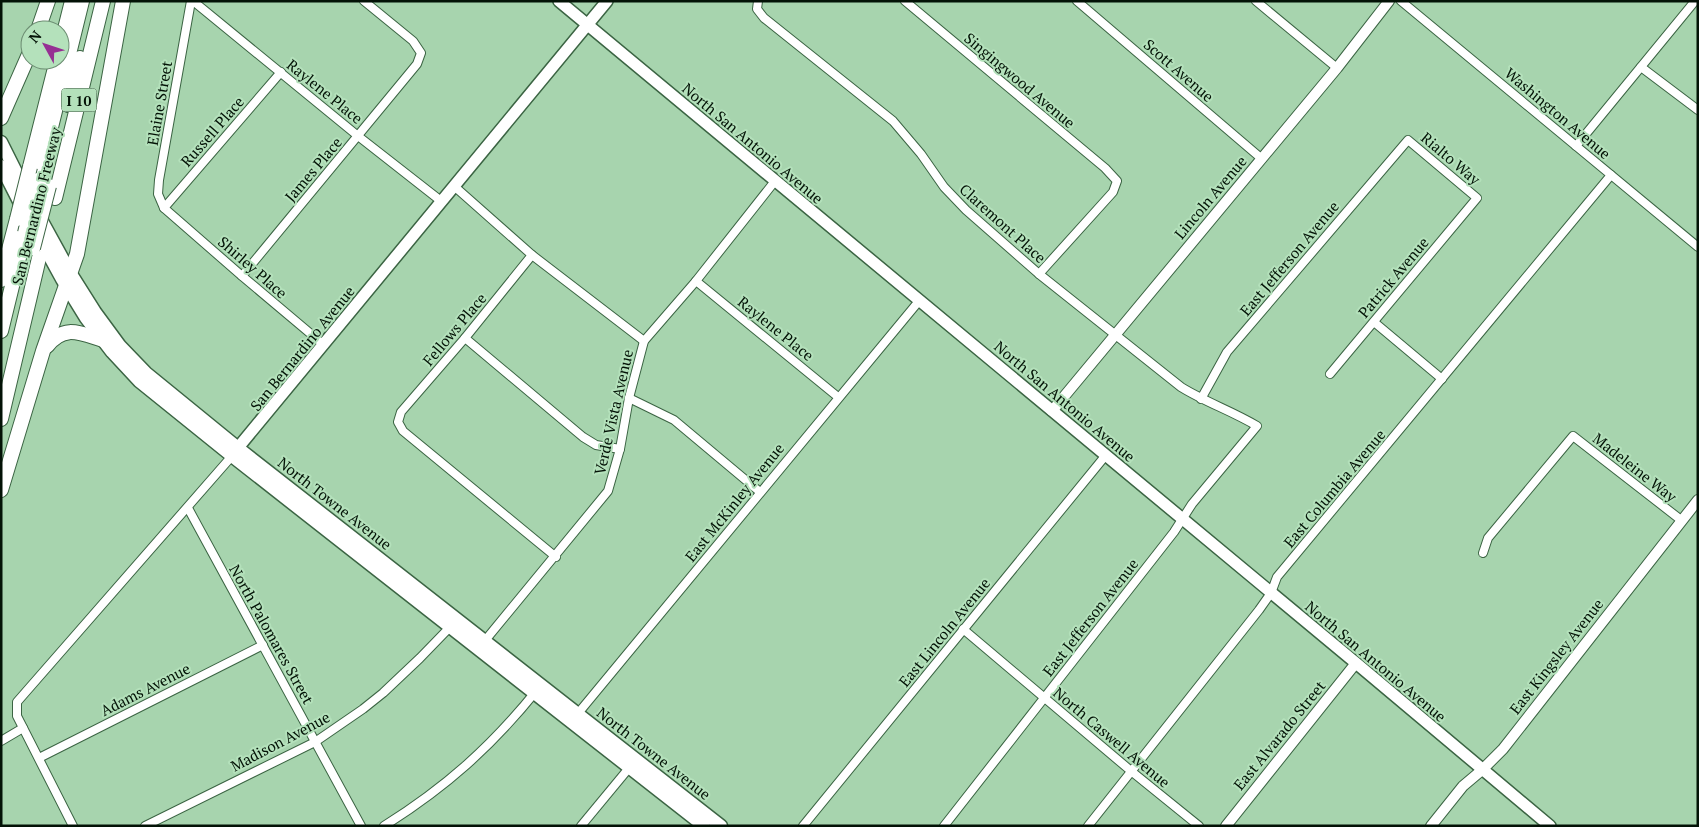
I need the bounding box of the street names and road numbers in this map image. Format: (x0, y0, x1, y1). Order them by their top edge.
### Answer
street label: Singingwood Avenue (960, 28, 1080, 132)
street label: Scott Avenue (1140, 34, 1218, 106)
street label: Raylene Place (283, 54, 367, 128)
street label: Elaine Street (142, 59, 176, 147)
street label: Washington Avenue (1501, 63, 1615, 163)
street label: North San Antonio Avenue (678, 78, 828, 208)
road number: I 10 (62, 88, 96, 112)
street label: Russell Place (176, 92, 248, 170)
street label: San Bernardino Freeway (7, 125, 65, 287)
street label: Rialto Way (1417, 127, 1485, 189)
street label: James Place (280, 132, 346, 206)
street label: Lincoln Avenue (1169, 151, 1251, 243)
street label: Claremont Place (956, 179, 1050, 267)
street label: East Jefferson Avenue (1235, 196, 1343, 320)
street label: Shirley Place (214, 231, 292, 303)
street label: Patrick Avenue (1353, 232, 1433, 322)
street label: San Bernardino Avenue (245, 281, 359, 415)
street label: Fellows Place (418, 288, 490, 370)
street label: Raylene Place (734, 291, 818, 365)
street label: North San Antonio Avenue (990, 336, 1140, 466)
street label: Verde Vista Avenue (589, 347, 637, 477)
street label: East Columbia Avenue (1279, 425, 1389, 551)
street label: Madeleine Way (1589, 428, 1681, 506)
street label: East McKinley Avenue (680, 439, 788, 565)
street label: North Towne Avenue (274, 452, 396, 554)
street label: East Jefferson Avenue (1038, 554, 1142, 680)
street label: North Palomares Street (225, 561, 319, 708)
street label: East Lincoln Avenue (894, 573, 994, 691)
street label: East Kingsley Avenue (1505, 594, 1607, 718)
street label: North San Antonio Avenue (1301, 596, 1451, 726)
street label: Adams Avenue (97, 658, 193, 720)
street label: East Alvarado Street (1229, 676, 1330, 794)
street label: North Caswell Avenue (1049, 682, 1175, 792)
street label: North Towne Avenue (593, 702, 715, 804)
street label: Madison Avenue (227, 706, 333, 776)

